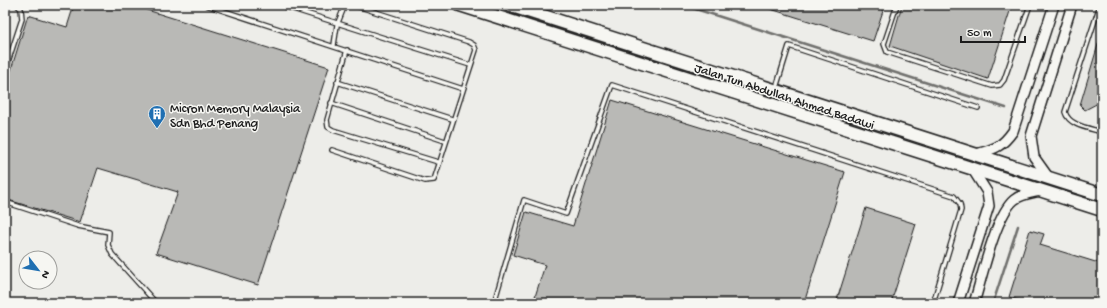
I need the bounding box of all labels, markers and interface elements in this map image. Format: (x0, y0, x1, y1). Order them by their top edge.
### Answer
scale bar (961, 18, 1025, 44)
text: 50 m (967, 27, 992, 41)
street label: Jalan Tun Abdullah Ahmad Badawi (692, 61, 876, 134)
place label: Micron Memory Malaysia Sdn Bhd Penang (170, 102, 301, 132)
building icon: Micron Memory Malaysia Sdn Bhd Penang (147, 104, 167, 129)
north arrow (18, 250, 58, 290)
text: N (38, 268, 52, 280)

